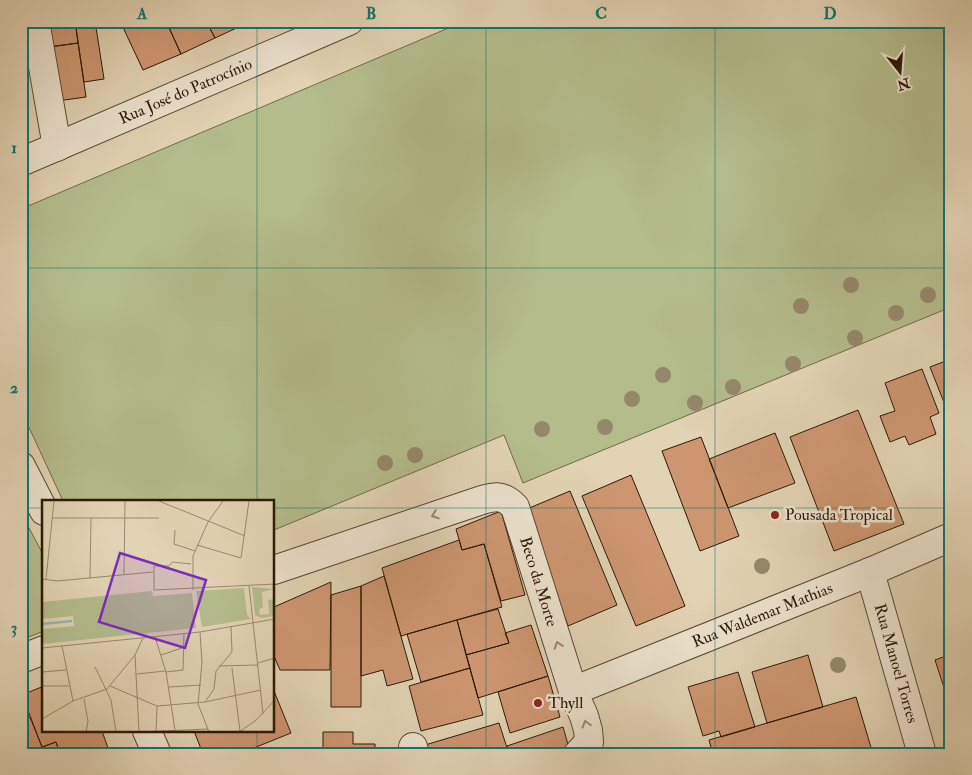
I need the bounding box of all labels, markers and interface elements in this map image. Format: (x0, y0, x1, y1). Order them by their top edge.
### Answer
text: A (136, 4, 148, 24)
text: B (366, 4, 376, 24)
text: C (595, 4, 607, 24)
text: D (823, 4, 837, 24)
north arrow (874, 48, 924, 98)
street label: Rua José do Patrocínio (116, 54, 255, 129)
text: N (895, 74, 913, 94)
text: 1 (11, 138, 17, 158)
text: 2 (10, 378, 18, 398)
inset map (42, 500, 275, 732)
place label: Pousada Tropical (785, 505, 893, 526)
one-way arrow (432, 509, 440, 519)
marker: Pousada Tropical (769, 509, 781, 521)
street label: Beco da Morte (515, 534, 562, 629)
street label: Rua Waldemar Mathias (689, 578, 836, 652)
street label: Rua Manoel Torres (870, 601, 923, 725)
text: 3 (11, 618, 17, 638)
one-way arrow (554, 641, 564, 650)
place label: Thyll (548, 693, 583, 713)
marker: Thyll (532, 697, 544, 709)
one-way arrow (581, 719, 592, 728)

